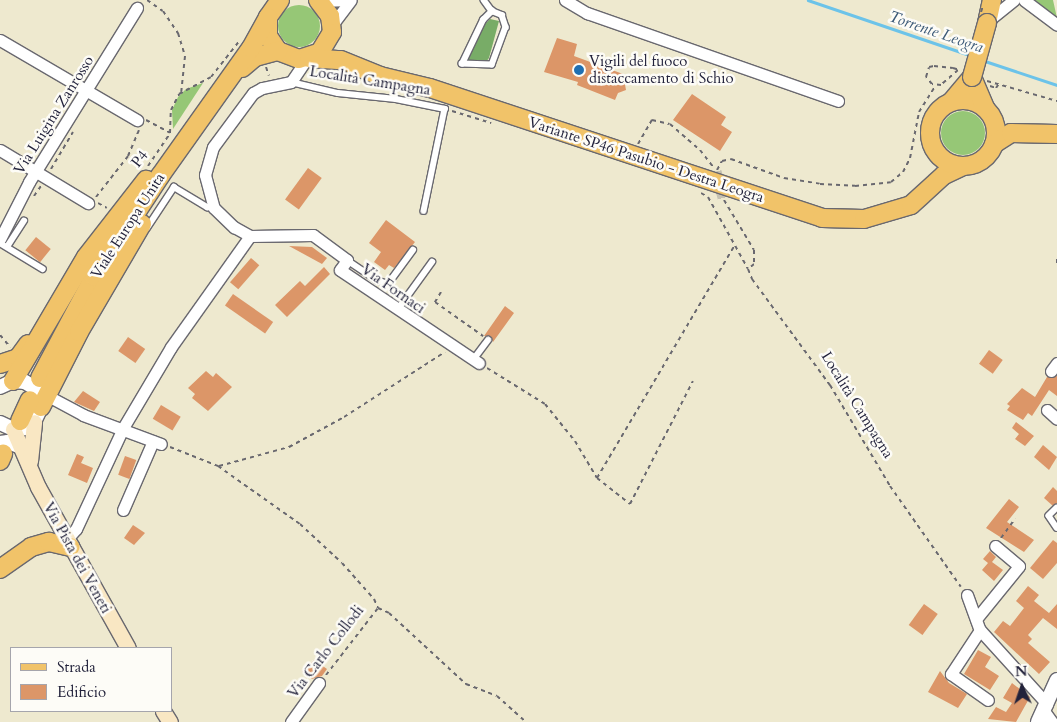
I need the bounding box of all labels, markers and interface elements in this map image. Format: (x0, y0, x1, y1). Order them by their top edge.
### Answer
water label: Torrente Leogra (886, 7, 986, 57)
street label: Via Luigina Zanrosso (10, 52, 98, 178)
place label: Vigili del fuoco distaccamento di Schio (589, 52, 734, 87)
street label: Località Campagna (308, 63, 432, 99)
marker: Vigili del fuoco distaccamento di Schio (573, 64, 585, 76)
street label: Variante SP46 Pasubio - Destra Leogra (526, 113, 766, 207)
street label: P4 (128, 147, 152, 171)
street label: Viale Europa Unita (87, 170, 169, 282)
street label: Via Fornaci (358, 260, 428, 318)
street label: Località Campagna (817, 348, 897, 462)
street label: Via Pista dei Veneti (39, 499, 115, 617)
street label: Via Carlo Collodi (284, 602, 368, 702)
legend (10, 647, 172, 712)
text: Strada (57, 657, 96, 677)
north arrow (997, 662, 1047, 712)
text: N (1015, 662, 1028, 681)
text: Edificio (57, 682, 106, 702)

